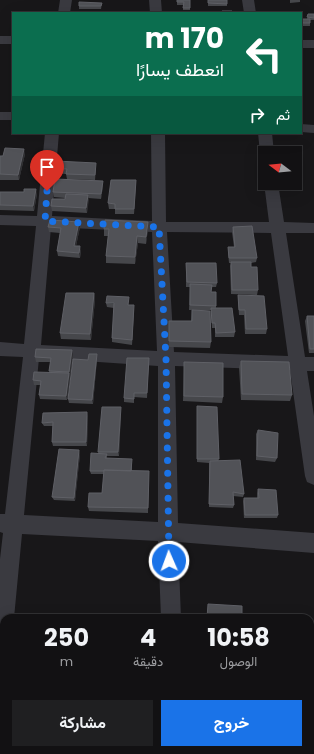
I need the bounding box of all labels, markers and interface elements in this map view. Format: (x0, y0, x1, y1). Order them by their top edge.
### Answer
text: 170 m (145, 19, 224, 58)
icon: left (238, 28, 290, 80)
text: انعطف يسارًا (136, 57, 224, 82)
icon: right (246, 104, 268, 126)
text: ثم (276, 104, 290, 125)
north arrow (258, 146, 302, 190)
map controls (258, 146, 302, 190)
pin (30, 150, 64, 191)
icon: arrive (36, 156, 58, 178)
position arrow (148, 540, 190, 582)
text: 250 (44, 621, 89, 654)
text: 4 (140, 621, 156, 654)
text: 10:58 (207, 621, 270, 654)
text: m (60, 652, 73, 671)
text: دقيقة (133, 652, 163, 671)
text: الوصول (220, 652, 257, 671)
button: مشاركة (12, 700, 153, 746)
button: خروج (161, 700, 302, 746)

